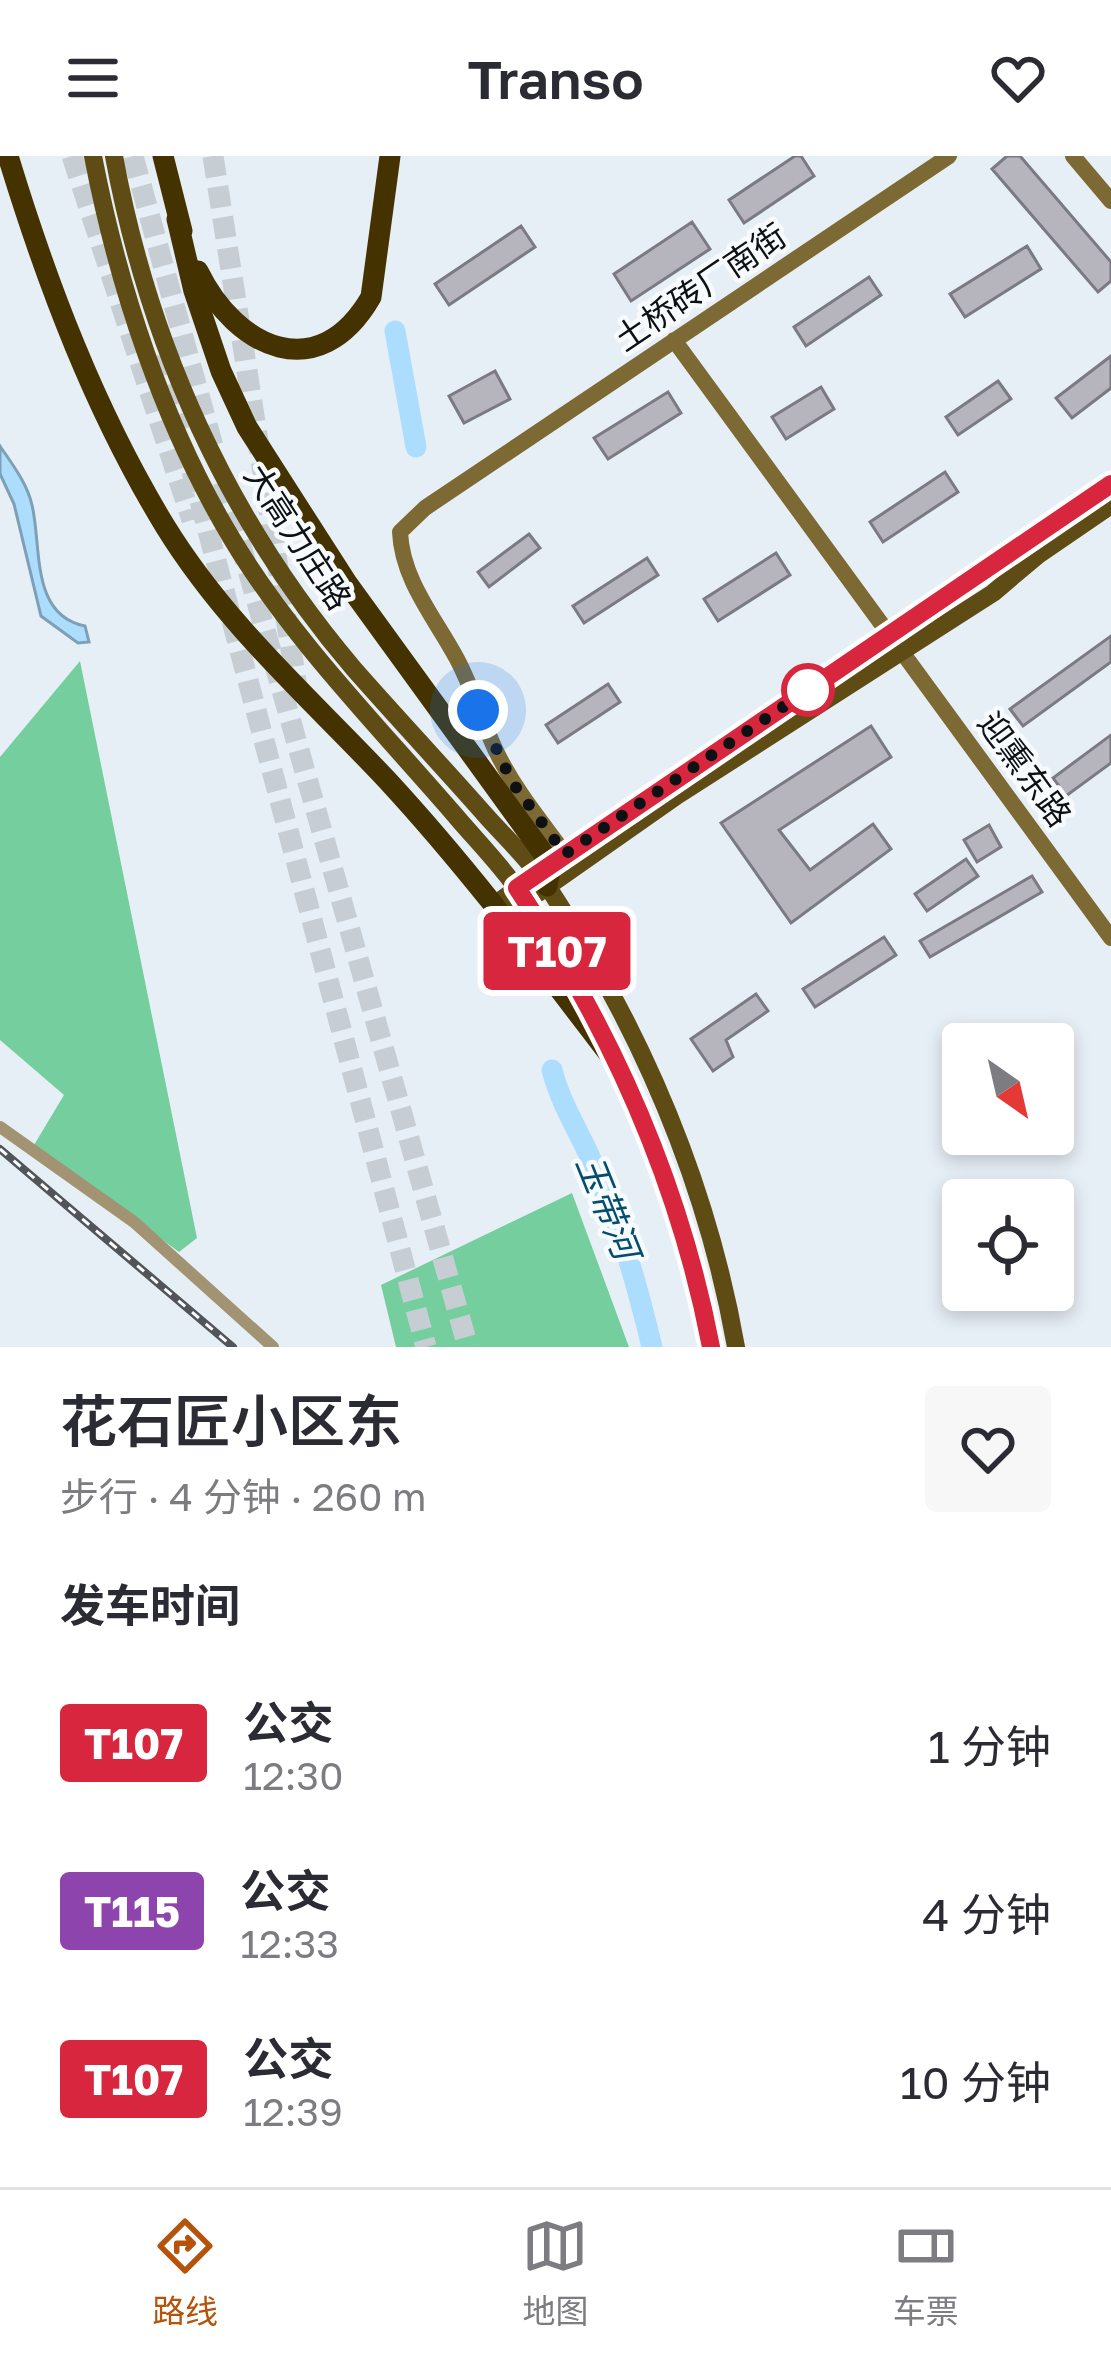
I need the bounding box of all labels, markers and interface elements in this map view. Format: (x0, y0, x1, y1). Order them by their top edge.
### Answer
icon: menu (60, 45, 126, 111)
icon: heart (985, 45, 1051, 111)
text: Transo (467, 46, 644, 111)
street label: 土桥砖厂南街 (607, 215, 793, 358)
street label: 大高力庄路 (237, 457, 360, 617)
unlabelled marker (783, 665, 833, 715)
your location (448, 680, 508, 740)
street label: 迎熏东路 (971, 704, 1080, 834)
line badge: T107 (473, 912, 641, 990)
text: T107 (507, 926, 607, 976)
north arrow (942, 1023, 1074, 1155)
map controls (942, 1023, 1074, 1311)
water label: 玉带河 (568, 1149, 651, 1270)
button: locate (942, 1179, 1074, 1311)
text: 花石匠小区东 (60, 1386, 402, 1455)
button: heart (925, 1386, 1051, 1512)
text: 步行 · 4 分钟 · 260 m (60, 1473, 427, 1520)
text: 发车时间 (60, 1578, 240, 1632)
text: 公交 (243, 1695, 333, 1749)
text: T107 (84, 1718, 183, 1768)
text: 1 分钟 (928, 1719, 1051, 1773)
text: 12:30 (243, 1752, 343, 1799)
text: 公交 (240, 1863, 330, 1917)
text: T115 (84, 1886, 180, 1936)
text: 4 分钟 (922, 1887, 1051, 1941)
text: 12:33 (240, 1920, 339, 1967)
text: 公交 (243, 2031, 333, 2085)
text: T107 (84, 2054, 183, 2104)
text: 10 分钟 (900, 2055, 1051, 2109)
text: 12:39 (243, 2088, 343, 2135)
tab: 路线 (152, 2213, 218, 2333)
tab: 地图 (522, 2213, 588, 2333)
tab: 车票 (893, 2213, 959, 2333)

